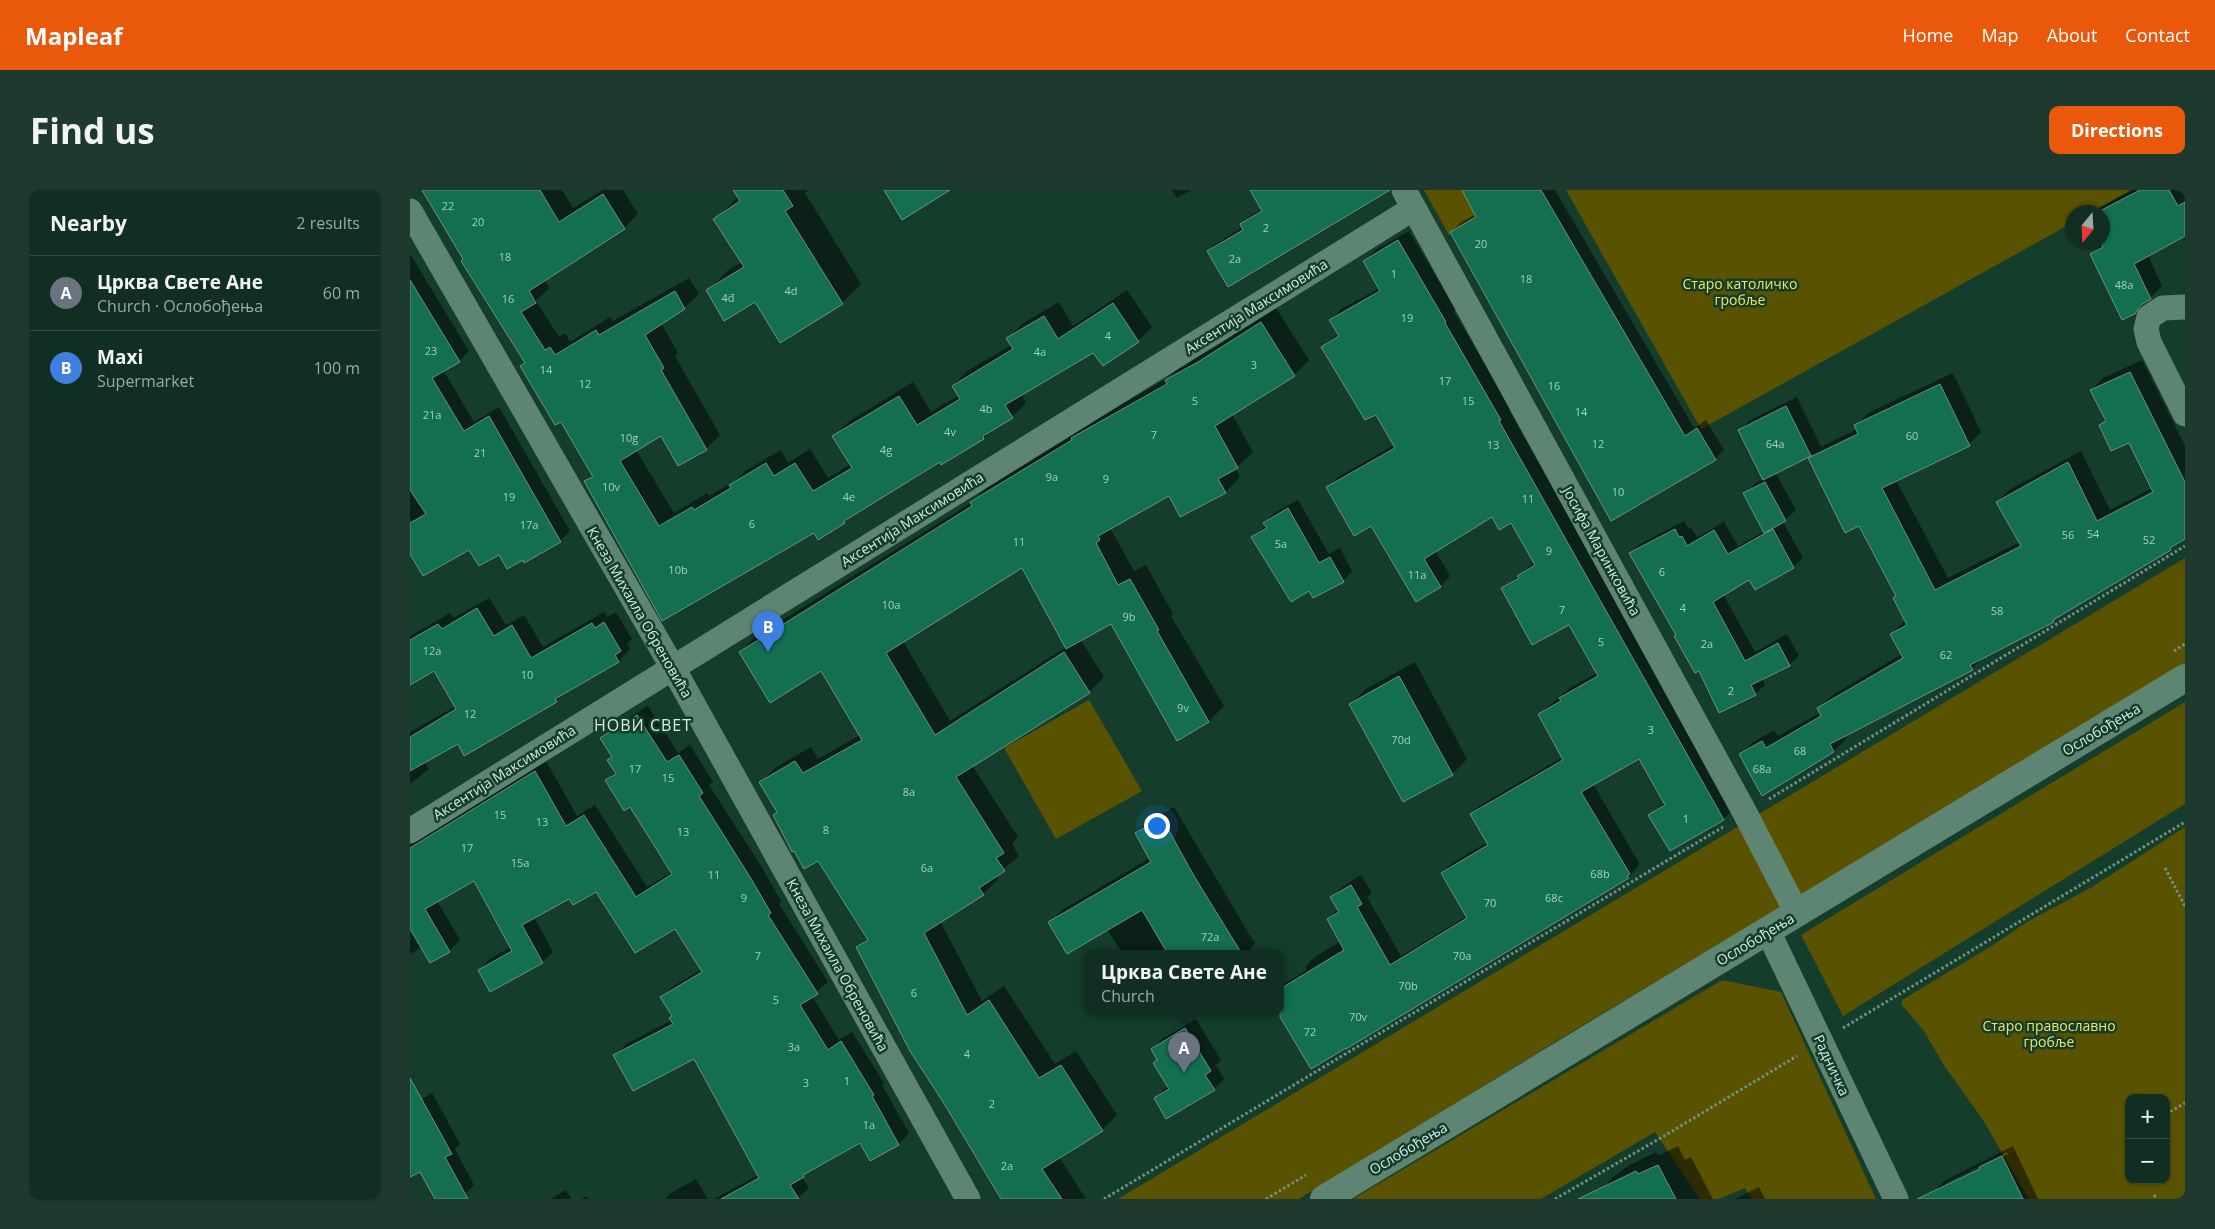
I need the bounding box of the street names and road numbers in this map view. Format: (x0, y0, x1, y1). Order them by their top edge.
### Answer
street label: Аксентија Максимовића (1181, 254, 1331, 358)
street label: Аксентија Максимовића (837, 467, 987, 571)
street label: Јосифа Маринковића (1558, 481, 1645, 619)
street label: Кнеза Михаила Обреновића (583, 523, 697, 701)
street label: Ослобођења (2059, 698, 2143, 760)
street label: Аксентија Максимовића (429, 720, 579, 824)
street label: Кнеза Михаила Обреновића (783, 875, 893, 1055)
street label: Ослобођења (1713, 908, 1797, 970)
street label: Радничка (1810, 1031, 1854, 1099)
street label: Ослобођења (1366, 1117, 1450, 1179)

